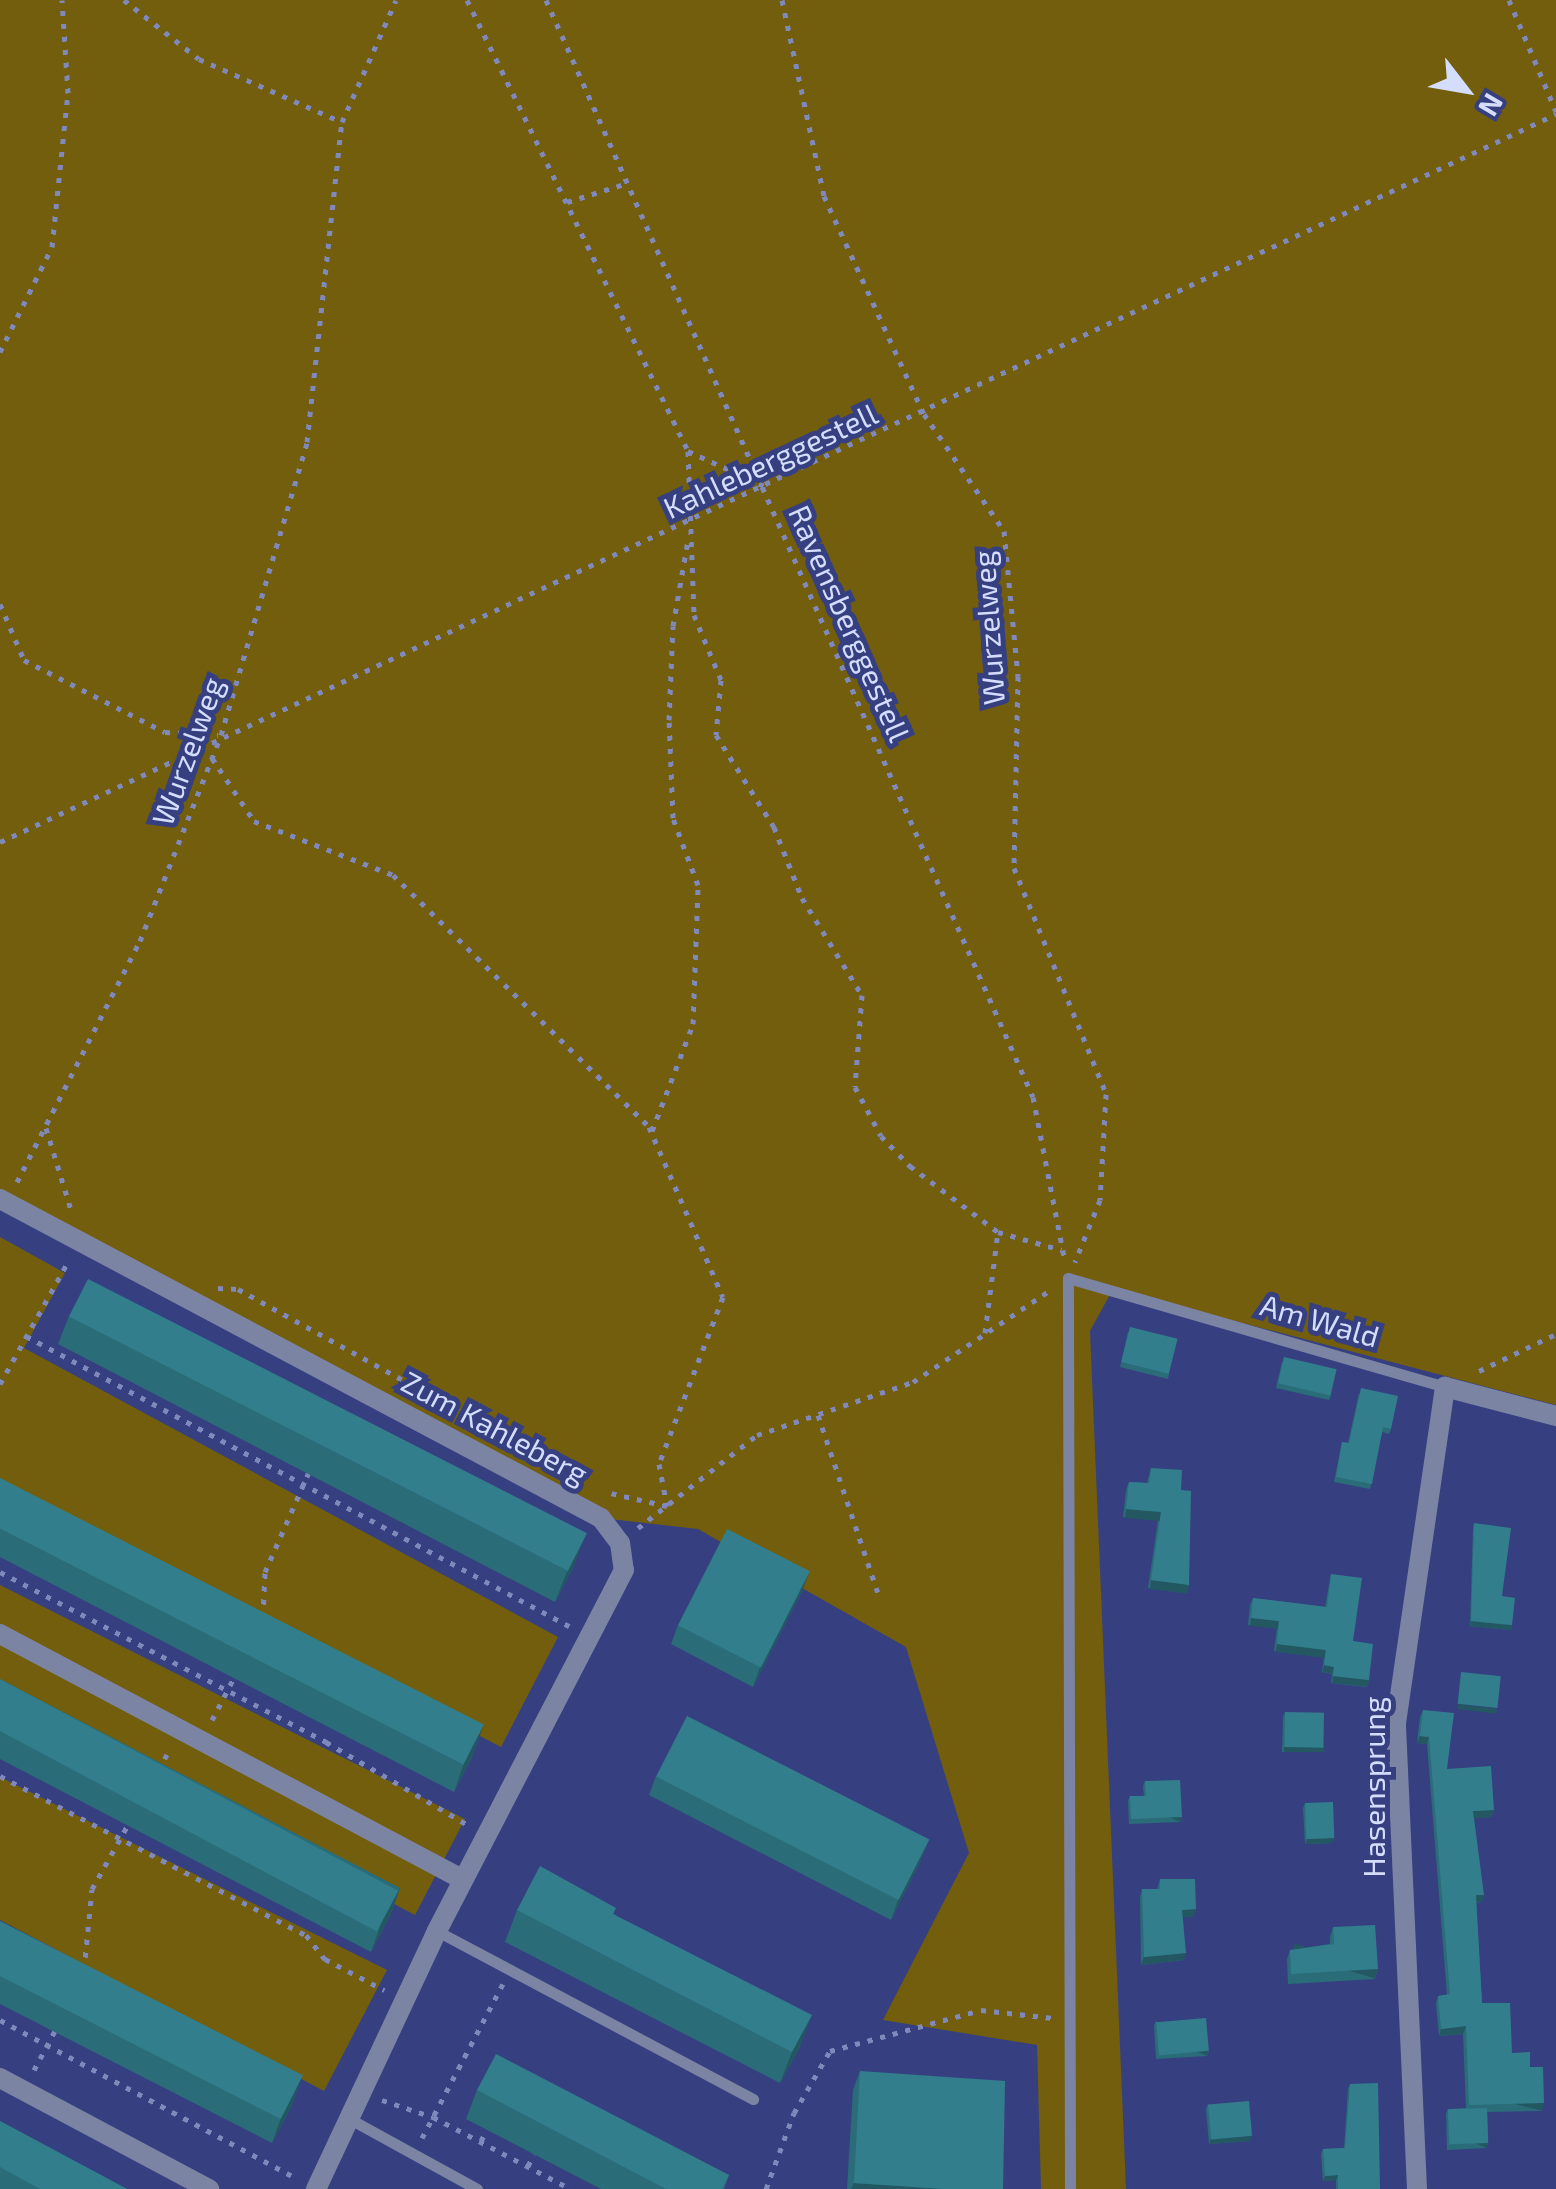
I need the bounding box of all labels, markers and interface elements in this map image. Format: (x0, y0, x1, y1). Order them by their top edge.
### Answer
north arrow (1416, 40, 1516, 140)
text: N (1472, 88, 1511, 123)
street label: Kahleberggestell (657, 395, 883, 525)
street label: Ravensberggestell (782, 499, 918, 747)
street label: Wurzelweg (965, 550, 1011, 706)
street label: Wurzelweg (144, 672, 230, 830)
street label: Am Wald (1256, 1286, 1384, 1354)
street label: Zum Kahleberg (396, 1363, 594, 1491)
street label: Hasensprung (1355, 1696, 1391, 1878)

